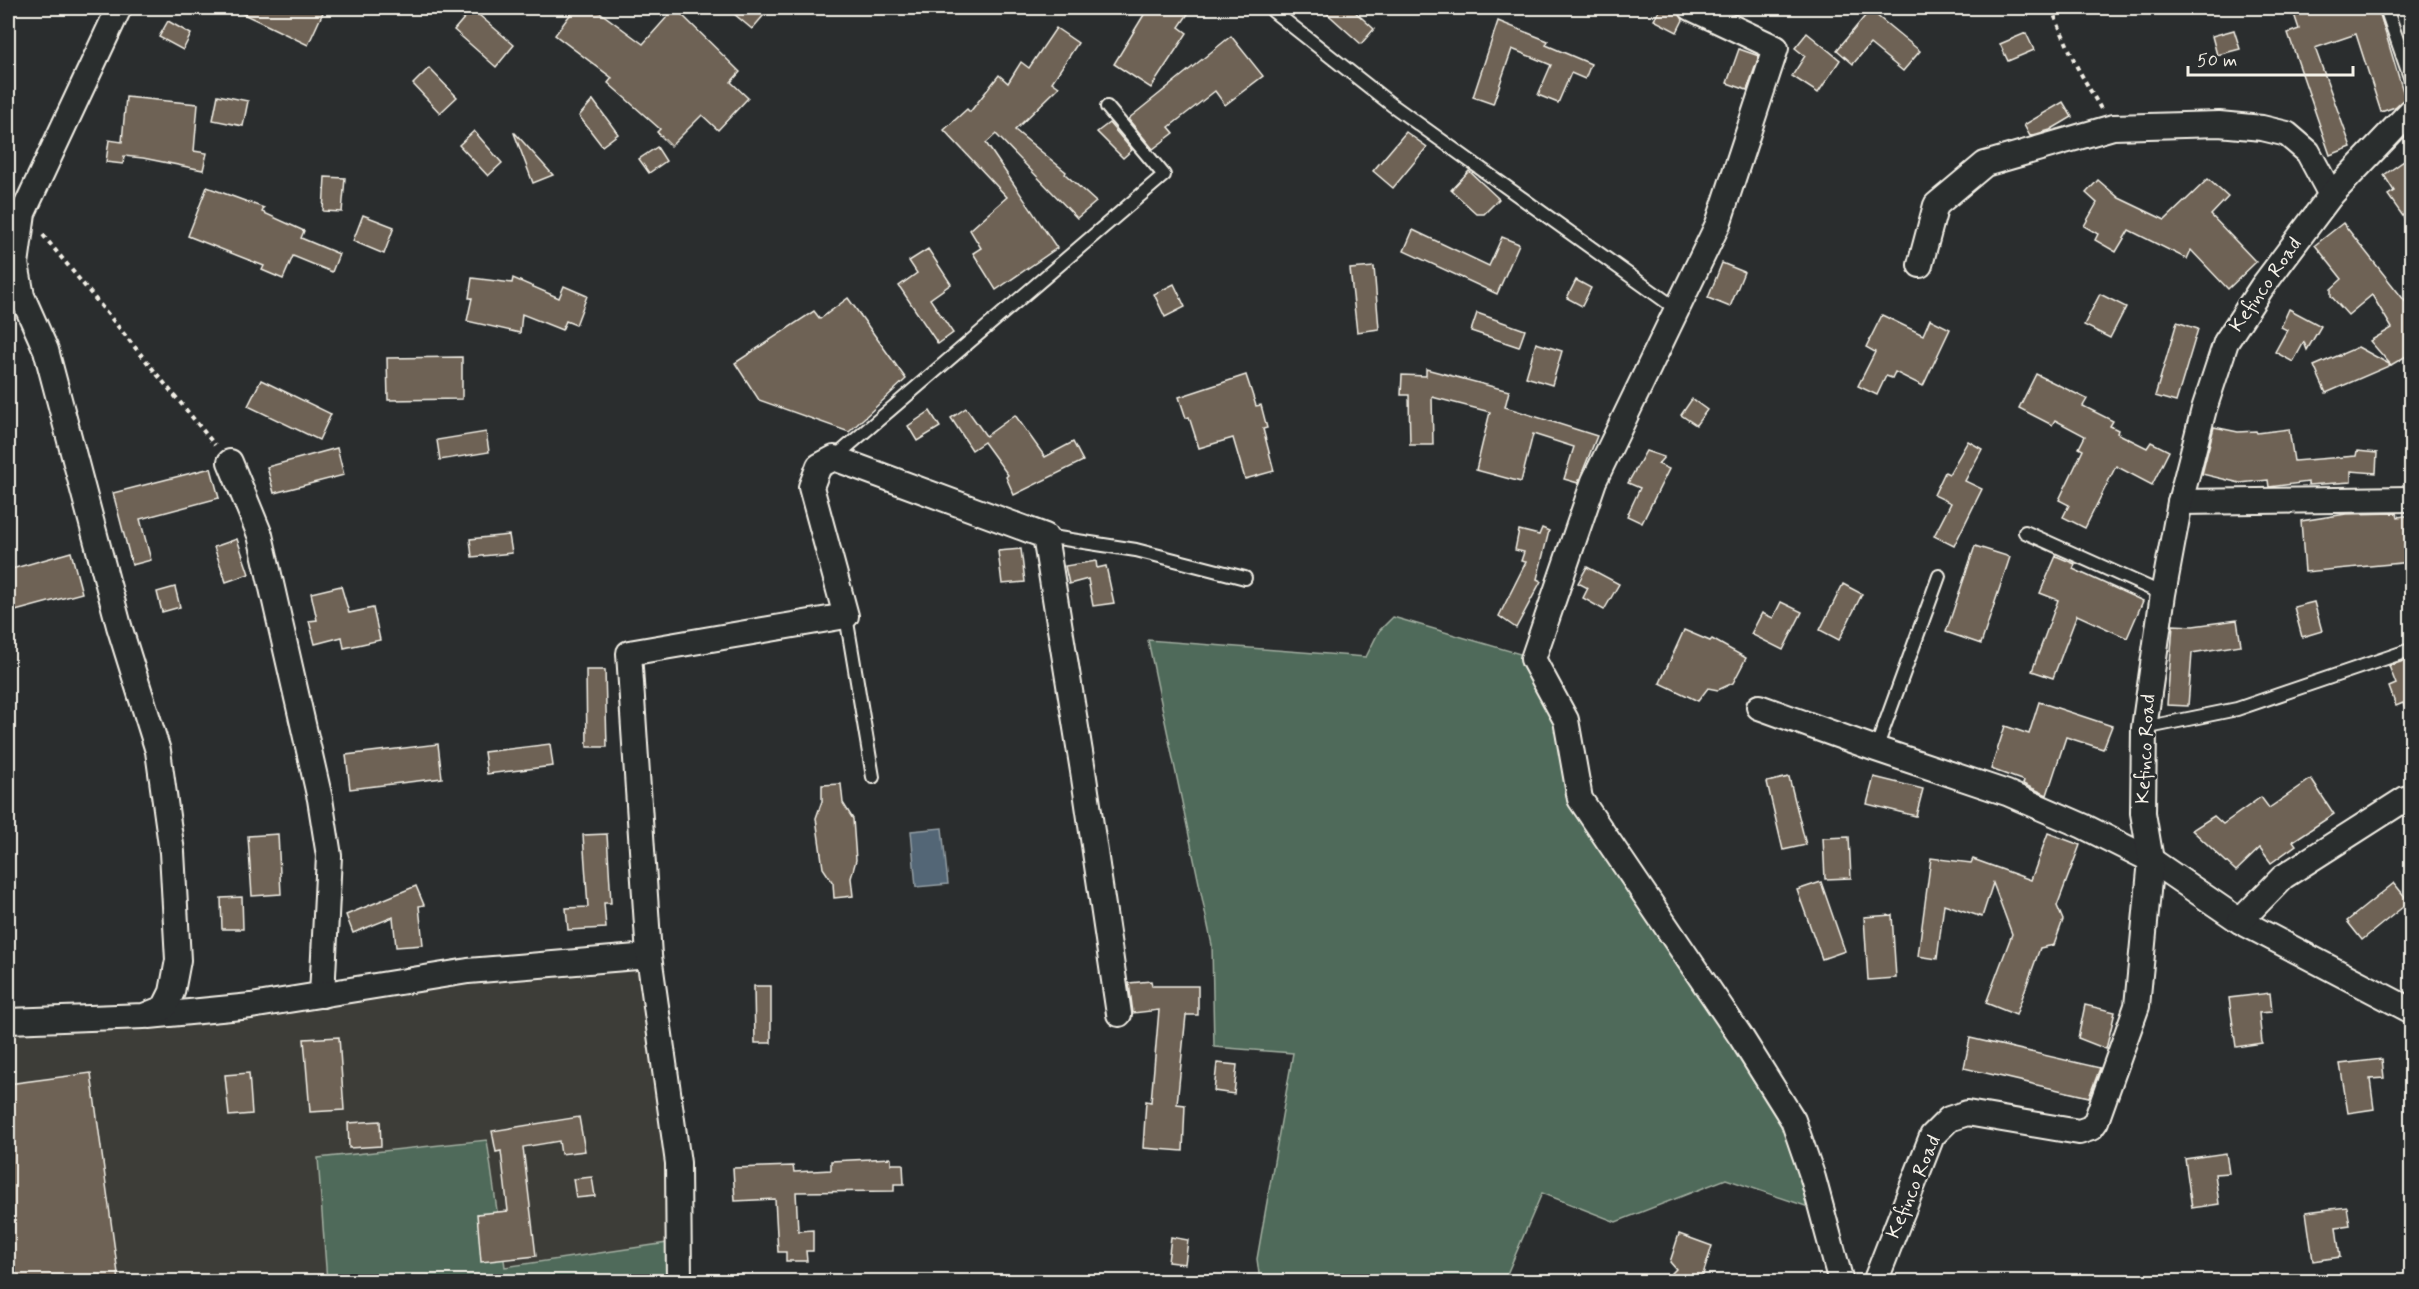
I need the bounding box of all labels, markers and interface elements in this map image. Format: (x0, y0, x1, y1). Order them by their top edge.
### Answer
scale bar (2188, 39, 2353, 77)
text: 50 m (2197, 49, 2237, 73)
street label: Kefinco Road (2223, 232, 2309, 338)
street label: Kefinco Road (2130, 693, 2162, 805)
street label: Kefinco Road (1880, 1131, 1948, 1243)

